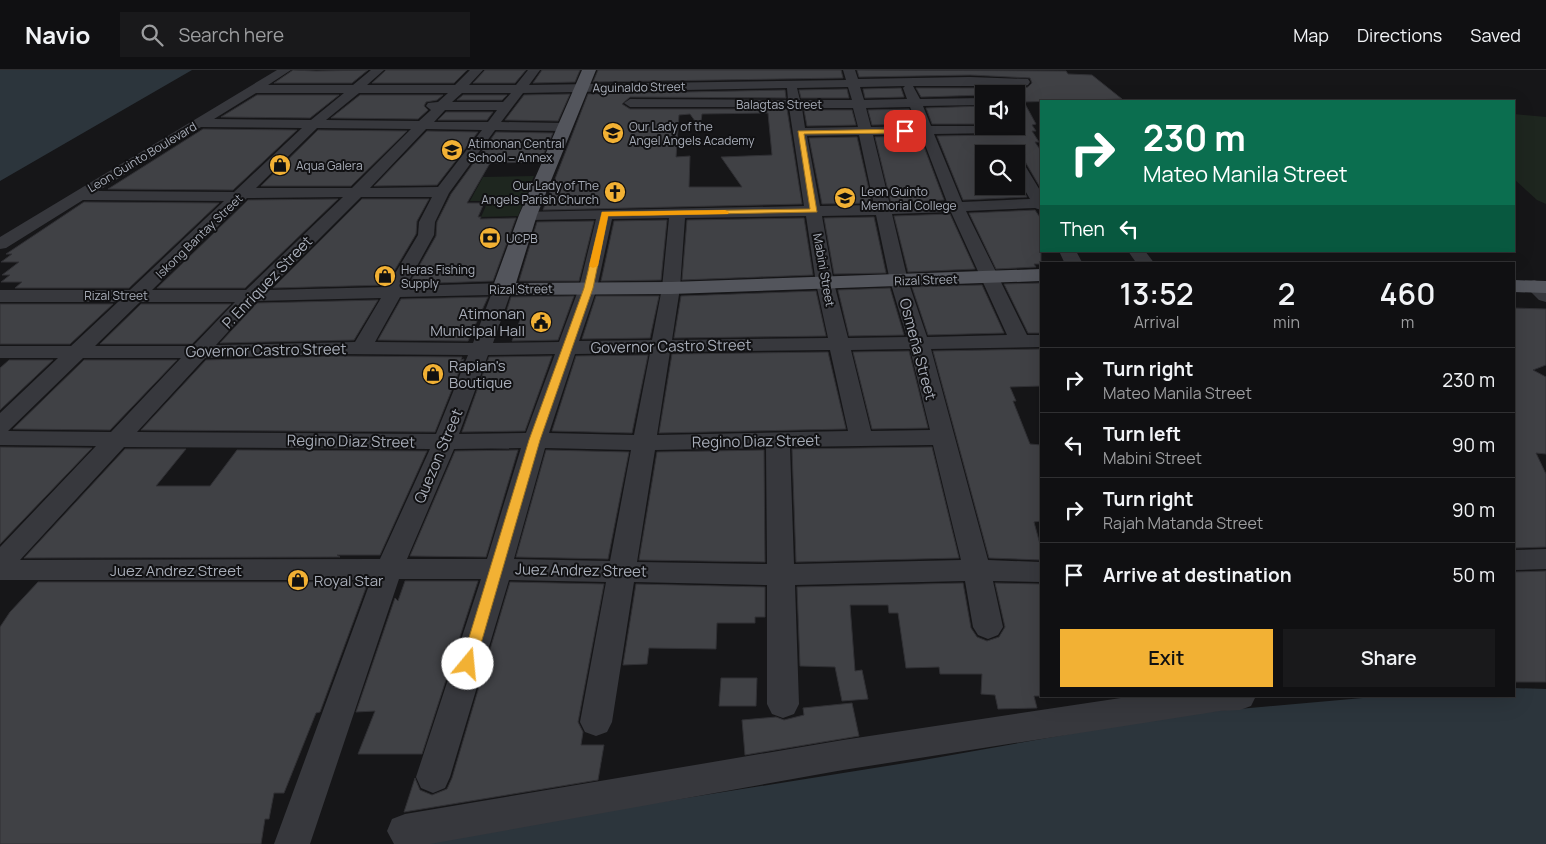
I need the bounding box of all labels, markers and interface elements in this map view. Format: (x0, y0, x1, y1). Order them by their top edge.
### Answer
search box (120, 12, 470, 57)
text: Navio (25, 18, 90, 51)
icon: search (138, 21, 166, 49)
text: Search here (178, 22, 284, 48)
text: Map (1293, 23, 1329, 47)
text: Directions (1357, 23, 1442, 47)
text: Saved (1470, 23, 1521, 47)
street label: Aguinaldo Street (592, 78, 686, 96)
map controls (975, 85, 1025, 195)
button: sound (975, 85, 1025, 135)
street label: Balagtas Street (736, 96, 822, 113)
pin (884, 110, 926, 152)
text: 230 m (1143, 114, 1246, 162)
icon: arrive (891, 117, 919, 145)
street label: Leon Guinto Boulevard (84, 118, 200, 196)
place label: Our Lady of the Angel Angels Academy (629, 118, 755, 149)
icon: right (1060, 120, 1125, 185)
school or university icon: Our Lady of the Angel Angels Academy (601, 121, 625, 145)
place label: Atimonan Central School – Annex (468, 135, 564, 166)
school or university icon: Atimonan Central School – Annex (440, 138, 464, 162)
button: search (975, 145, 1025, 195)
shop icon: Aqua Galera (268, 153, 292, 177)
place label: Aqua Galera (296, 157, 363, 174)
text: Mateo Manila Street (1143, 159, 1348, 189)
place label: Our Lady of The Angels Parish Church (481, 177, 599, 208)
church icon: Our Lady of The Angels Parish Church (603, 180, 627, 204)
place label: Leon Guinto Memorial College (861, 183, 957, 214)
school or university icon: Leon Guinto Memorial College (833, 186, 857, 210)
street label: Iskong Bantay Street (152, 190, 246, 282)
icon: left (1115, 215, 1143, 243)
text: Then (1060, 216, 1105, 242)
bank icon: UCPB (478, 226, 502, 250)
place label: UCPB (506, 230, 538, 247)
street label: P. Enriquez Street (217, 231, 317, 333)
street label: Mabini Street (809, 232, 839, 308)
place label: Heras Fishing Supply (401, 261, 475, 292)
shop icon: Heras Fishing Supply (373, 264, 397, 288)
street label: Rizal Street (894, 270, 958, 290)
text: 13:52 (1120, 273, 1194, 314)
text: 2 (1278, 273, 1295, 314)
text: 460 (1379, 273, 1435, 314)
street label: Rizal Street (489, 280, 553, 298)
street label: Rizal Street (84, 287, 148, 304)
street label: Osmeña Street (894, 296, 942, 402)
place label: Atimonan Municipal Hall (430, 303, 525, 341)
public building icon: Atimonan Municipal Hall (529, 310, 553, 334)
text: Arrival (1134, 311, 1179, 333)
text: min (1273, 311, 1300, 333)
text: m (1401, 311, 1414, 333)
street label: Governor Castro Street (590, 334, 752, 358)
street label: Governor Castro Street (185, 338, 347, 362)
place label: Rapian's Boutique (449, 355, 512, 393)
text: Turn right (1103, 356, 1193, 382)
shop icon: Rapian's Boutique (421, 362, 445, 386)
icon: right (1060, 366, 1088, 394)
text: 230 m (1442, 367, 1495, 393)
text: Mateo Manila Street (1103, 382, 1252, 404)
street label: Quezon Street (409, 406, 467, 506)
text: Turn left (1103, 421, 1181, 447)
street label: Regino Diaz Street (287, 429, 415, 453)
street label: Regino Diaz Street (692, 429, 820, 453)
icon: left (1060, 431, 1088, 459)
text: 90 m (1452, 432, 1495, 458)
text: Mabini Street (1103, 447, 1202, 469)
text: Turn right (1103, 486, 1193, 512)
icon: right (1060, 496, 1088, 524)
text: 90 m (1452, 497, 1495, 523)
text: Rajah Matanda Street (1103, 512, 1263, 534)
street label: Juez Andrez Street (515, 558, 647, 582)
street label: Juez Andrez Street (110, 560, 242, 581)
icon: arrive (1060, 561, 1088, 589)
text: Arrive at destination (1103, 562, 1292, 588)
text: 50 m (1453, 562, 1495, 588)
shop icon: Royal Star (286, 568, 310, 592)
place label: Royal Star (314, 570, 384, 591)
button: Exit (1060, 629, 1273, 687)
button: Share (1283, 629, 1495, 687)
position arrow (441, 637, 493, 689)

